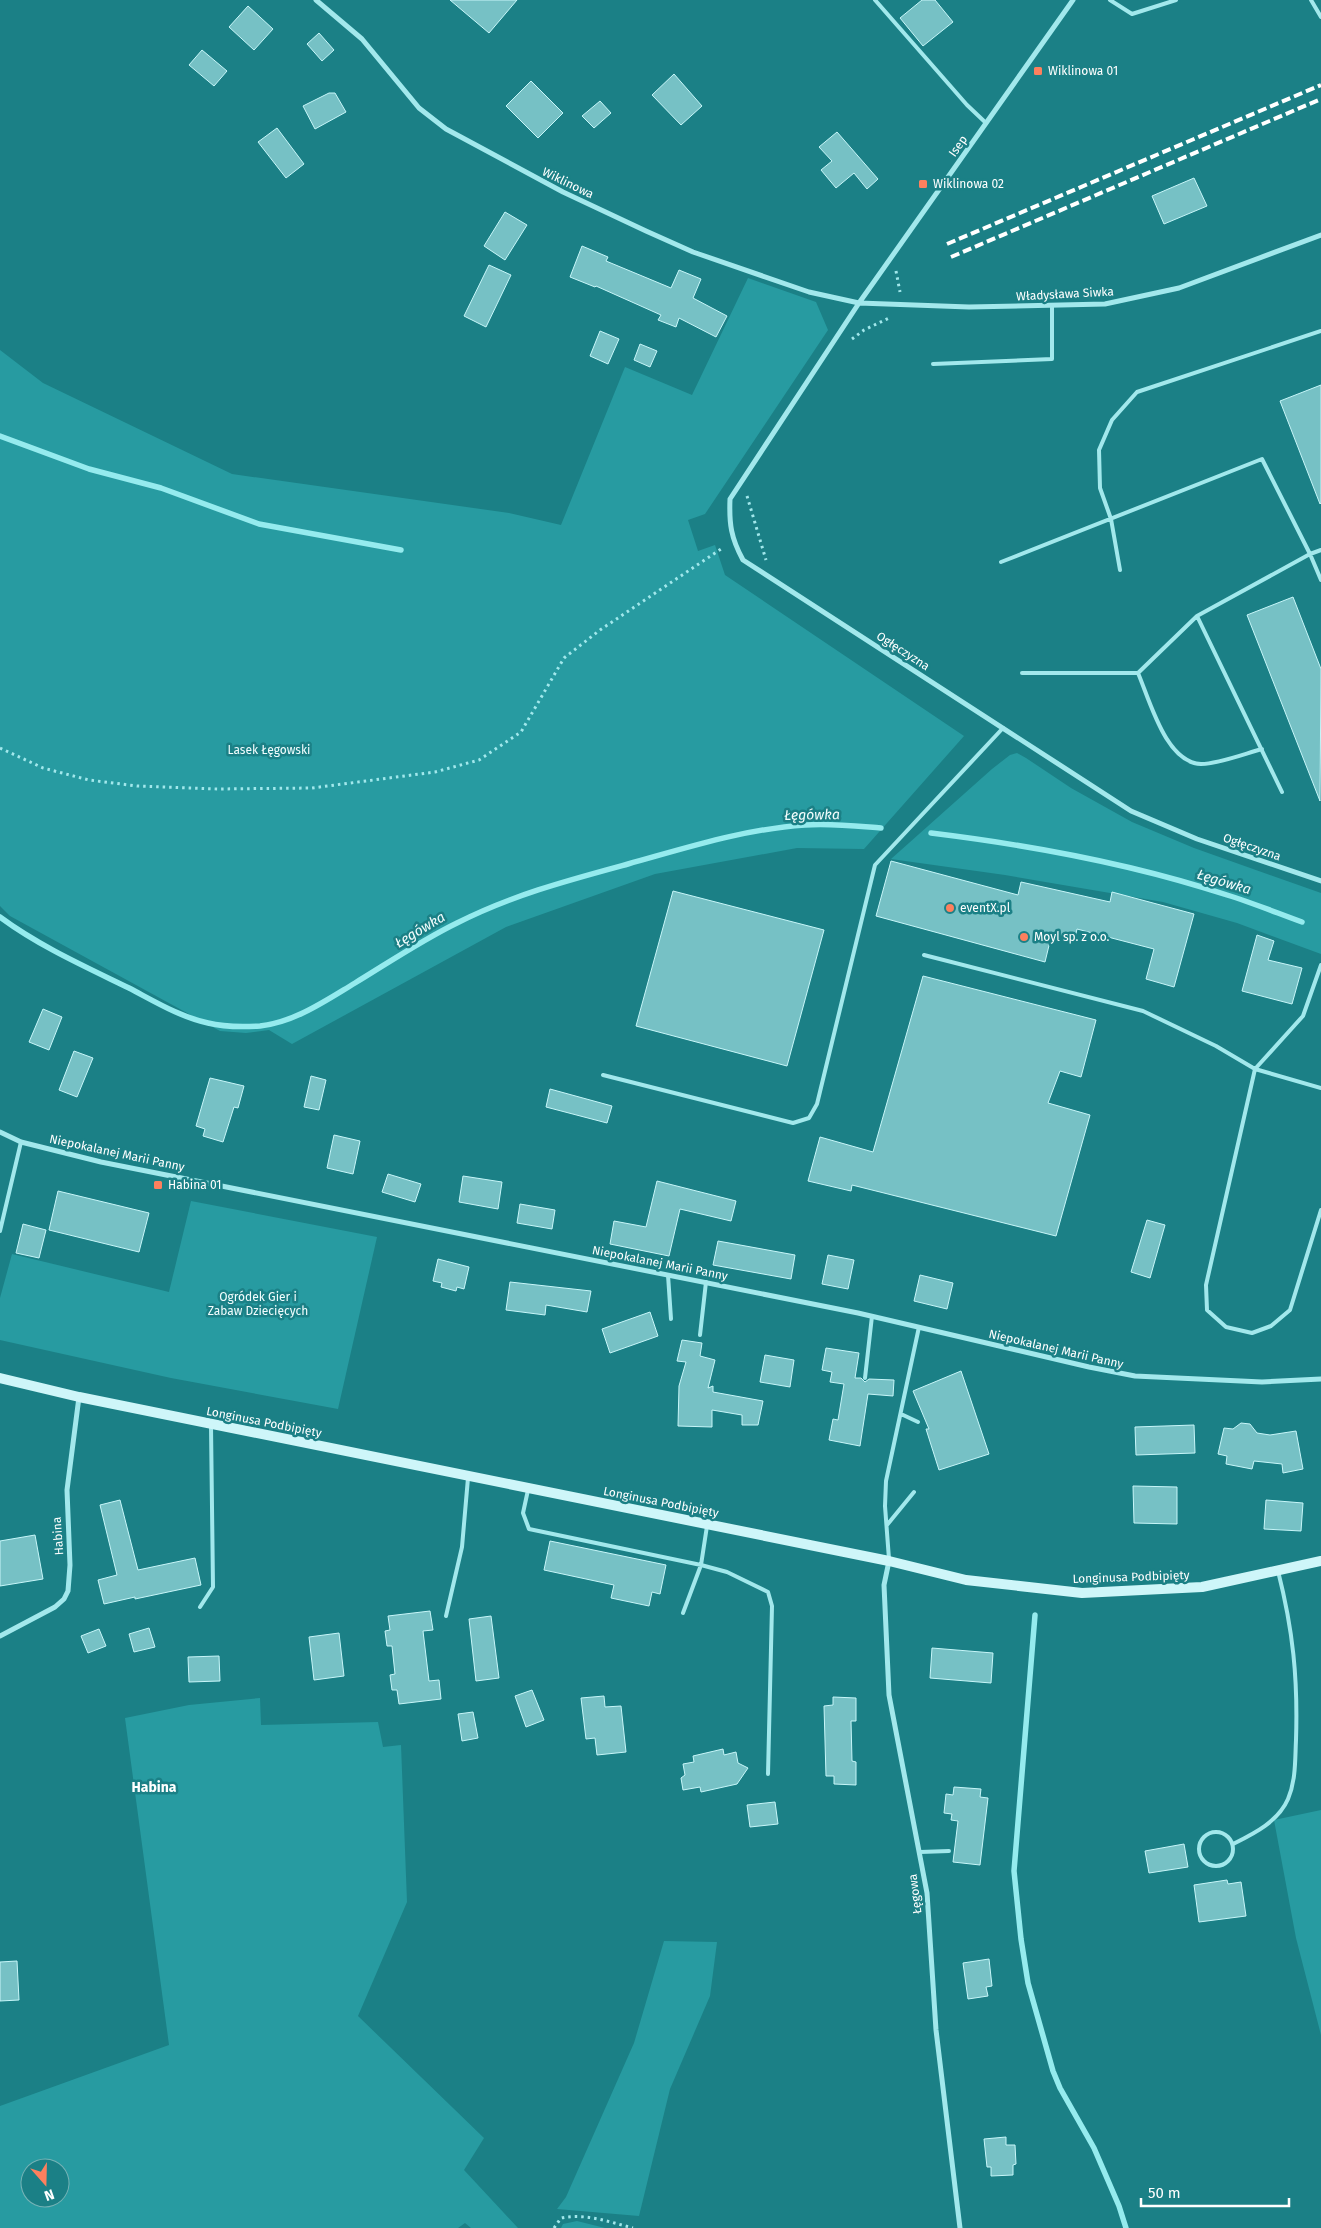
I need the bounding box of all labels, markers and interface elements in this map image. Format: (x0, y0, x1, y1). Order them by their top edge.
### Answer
place label: Wiklinowa 01 (1048, 64, 1118, 78)
marker: Wiklinowa 01 (1032, 65, 1044, 77)
street label: Isep (946, 133, 970, 159)
street label: Wiklinowa (540, 165, 596, 201)
place label: Wiklinowa 02 (933, 177, 1004, 191)
marker: Wiklinowa 02 (917, 178, 929, 190)
street label: Władysława Siwka (1016, 284, 1114, 304)
street label: Ogłęczyzna (874, 629, 932, 673)
park label: Lasek Łęgowski (228, 743, 310, 757)
water label: Łęgówka (784, 806, 840, 824)
street label: Ogłęczyzna (1221, 831, 1283, 863)
water label: Łęgówka (1195, 866, 1253, 898)
place label: eventX.pl (960, 901, 1011, 915)
marker: eventX.pl (944, 902, 956, 914)
water label: Łęgówka (392, 908, 448, 952)
place label: Moyl sp. z o.o. (1034, 930, 1110, 944)
marker: Moyl sp. z o.o. (1018, 931, 1030, 943)
street label: Niepokalanej Marii Panny (48, 1132, 186, 1174)
place label: Habina 01 (168, 1178, 222, 1192)
marker: Habina 01 (152, 1179, 164, 1191)
street label: Niepokalanej Marii Panny (591, 1243, 729, 1283)
park label: Ogródek Gier i Zabaw Dziecięcych (208, 1290, 308, 1318)
street label: Niepokalanej Marii Panny (987, 1327, 1125, 1371)
street label: Longinusa Podbipięty (205, 1404, 323, 1440)
street label: Longinusa Podbipięty (602, 1484, 720, 1520)
street label: Habina (50, 1516, 66, 1556)
street label: Longinusa Podbipięty (1072, 1568, 1190, 1586)
district label: Habina (131, 1779, 177, 1796)
street label: Łęgowa (906, 1873, 924, 1915)
north arrow (20, 2158, 70, 2208)
scale bar (1141, 2176, 1288, 2208)
text: 50 m (1148, 2184, 1181, 2202)
text: N (42, 2185, 57, 2204)

